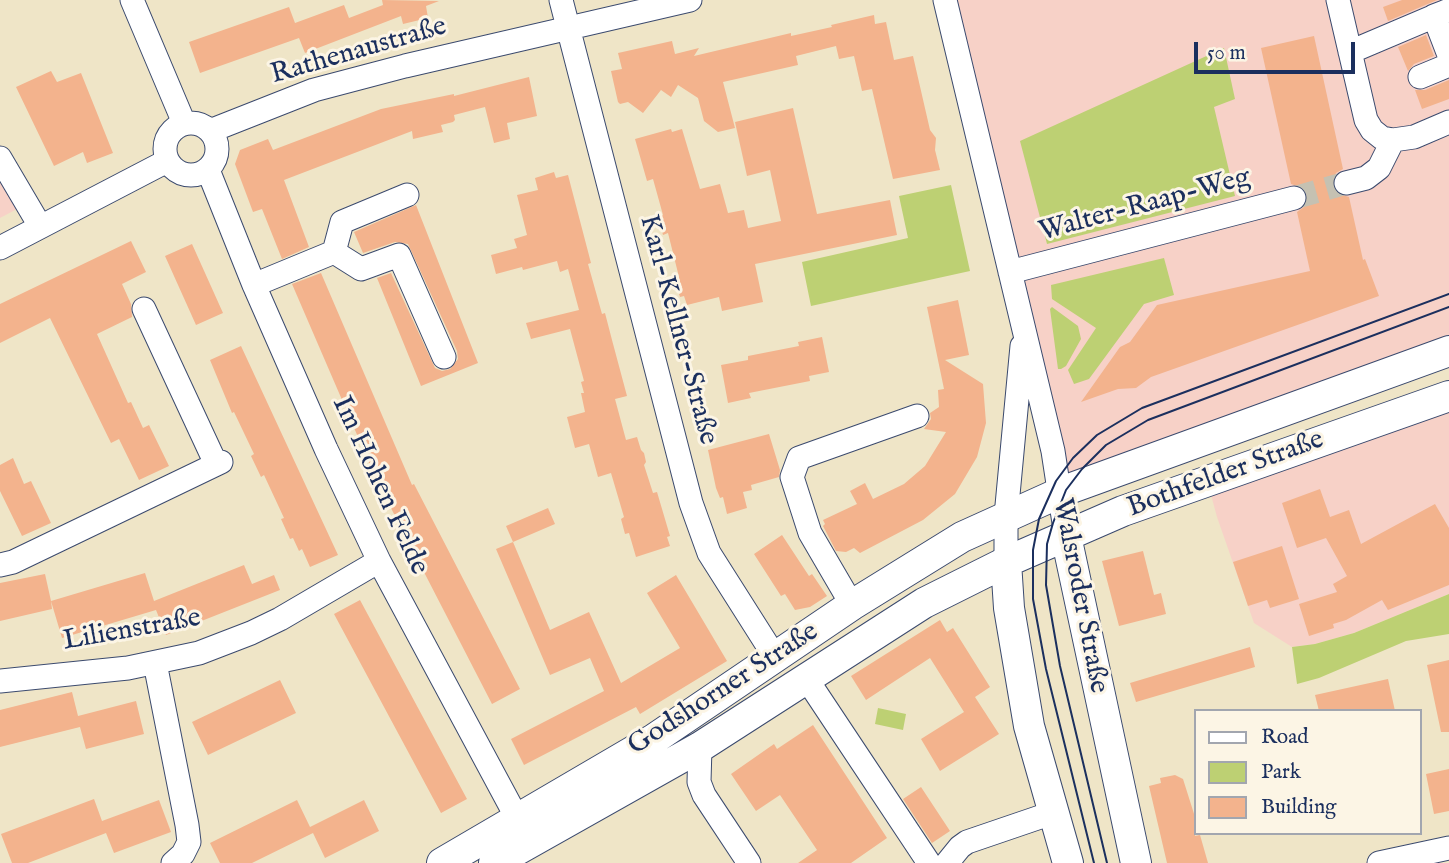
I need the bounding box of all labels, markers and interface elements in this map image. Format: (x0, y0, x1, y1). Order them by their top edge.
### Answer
street label: Rathenaustraße (267, 11, 451, 93)
scale bar (1197, 28, 1358, 72)
text: 50 m (1207, 40, 1246, 67)
street label: Walter-Raap-Weg (1036, 162, 1254, 250)
street label: Karl-Kellner-Straße (630, 211, 724, 449)
street label: Im Hohen Felde (323, 392, 435, 580)
street label: Bothfelder Straße (1123, 424, 1329, 526)
street label: Walsroder Straße (1044, 496, 1114, 696)
street label: Lilienstraße (60, 602, 204, 660)
street label: Godshorner Straße (623, 616, 825, 764)
legend (1194, 709, 1421, 835)
text: Road (1261, 724, 1308, 751)
text: Park (1261, 759, 1301, 786)
text: Building (1261, 794, 1336, 821)

